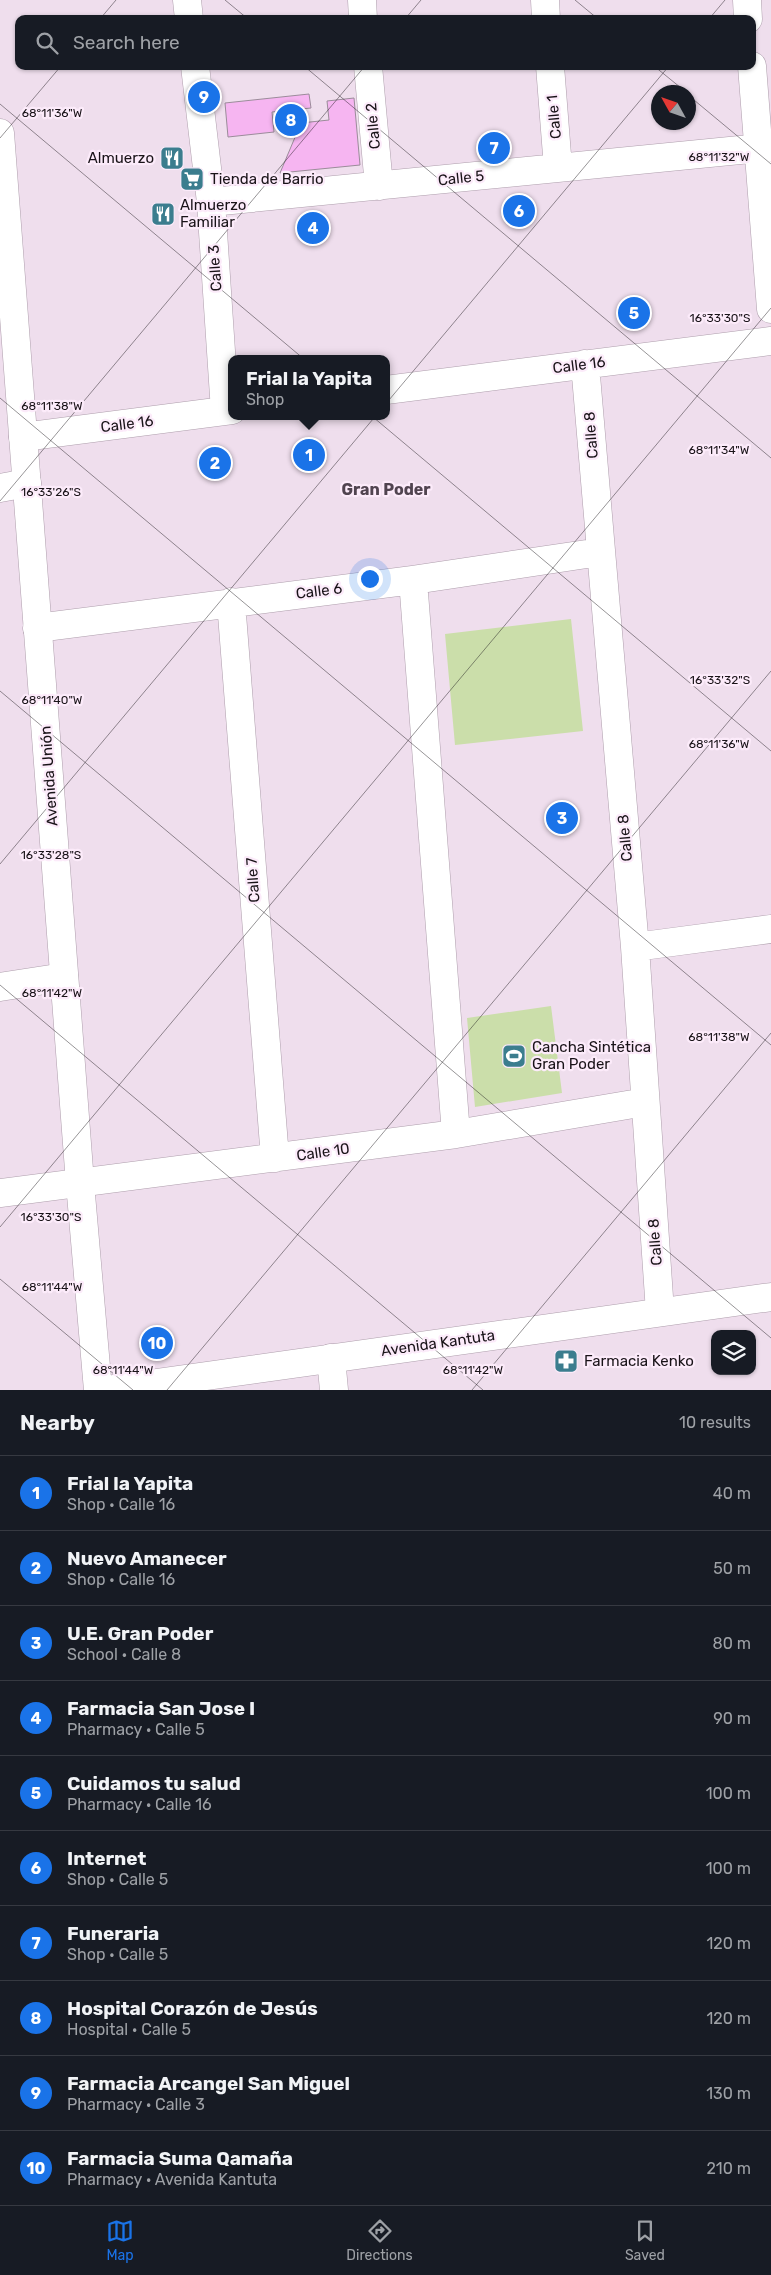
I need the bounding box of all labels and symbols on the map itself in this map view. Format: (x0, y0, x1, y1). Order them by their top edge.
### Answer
pin: 9 (188, 78, 220, 116)
north arrow (651, 85, 696, 130)
street label: Calle 1 (543, 94, 565, 140)
pin: 8 (275, 101, 307, 139)
street label: Calle 2 (362, 102, 384, 150)
text: 68°11'36"W (22, 106, 83, 120)
pin: 7 (478, 129, 510, 167)
restaurant icon: Almuerzo (159, 145, 185, 171)
place label: Almuerzo (88, 149, 154, 167)
text: 68°11'32"W (689, 150, 750, 164)
supermarket icon: Tienda de Barrio (179, 166, 205, 192)
street label: Calle 5 (437, 167, 485, 189)
place label: Tienda de Barrio (210, 170, 324, 188)
pin: 6 (503, 192, 535, 230)
place label: Almuerzo Familiar (180, 196, 246, 231)
restaurant icon: Almuerzo Familiar (150, 201, 176, 227)
pin: 4 (297, 209, 329, 247)
street label: Calle 3 (204, 244, 226, 292)
pin: 5 (618, 294, 650, 332)
text: 16°33'30"S (690, 311, 750, 325)
street label: Calle 16 (552, 353, 606, 377)
text: 68°11'38"W (21, 399, 83, 413)
street label: Calle 8 (580, 411, 602, 459)
street label: Calle 16 (100, 412, 154, 436)
pin: 1 (293, 436, 325, 474)
text: 68°11'34"W (689, 443, 750, 457)
pin: 2 (199, 444, 231, 482)
district label: Gran Poder (341, 480, 431, 499)
text: 16°33'26"S (21, 485, 81, 499)
your location (357, 566, 383, 592)
street label: Calle 6 (295, 579, 343, 603)
text: 16°33'32"S (690, 673, 750, 687)
text: 68°11'40"W (22, 693, 83, 707)
street label: Avenida Unión (37, 725, 61, 827)
text: 68°11'36"W (689, 737, 750, 751)
pin: 3 (546, 799, 578, 837)
street label: Calle 8 (614, 814, 636, 862)
text: 16°33'28"S (21, 848, 81, 862)
street label: Calle 7 (242, 856, 264, 903)
text: 68°11'42"W (22, 986, 83, 1000)
text: 68°11'38"W (688, 1030, 750, 1044)
place label: Cancha Sintética Gran Poder (532, 1038, 651, 1073)
sports icon: Cancha Sintética Gran Poder (501, 1043, 527, 1069)
street label: Calle 10 (295, 1139, 351, 1165)
text: 16°33'30"S (21, 1210, 81, 1224)
street label: Calle 8 (644, 1218, 666, 1266)
text: 68°11'44"W (22, 1280, 83, 1294)
pin: 10 (141, 1324, 173, 1362)
street label: Avenida Kantuta (380, 1326, 496, 1360)
pharmacy icon: Farmacia Kenko (553, 1348, 579, 1374)
place label: Farmacia Kenko (584, 1352, 694, 1370)
text: 68°11'44"W (93, 1363, 154, 1377)
text: 68°11'42"W (443, 1363, 504, 1377)

